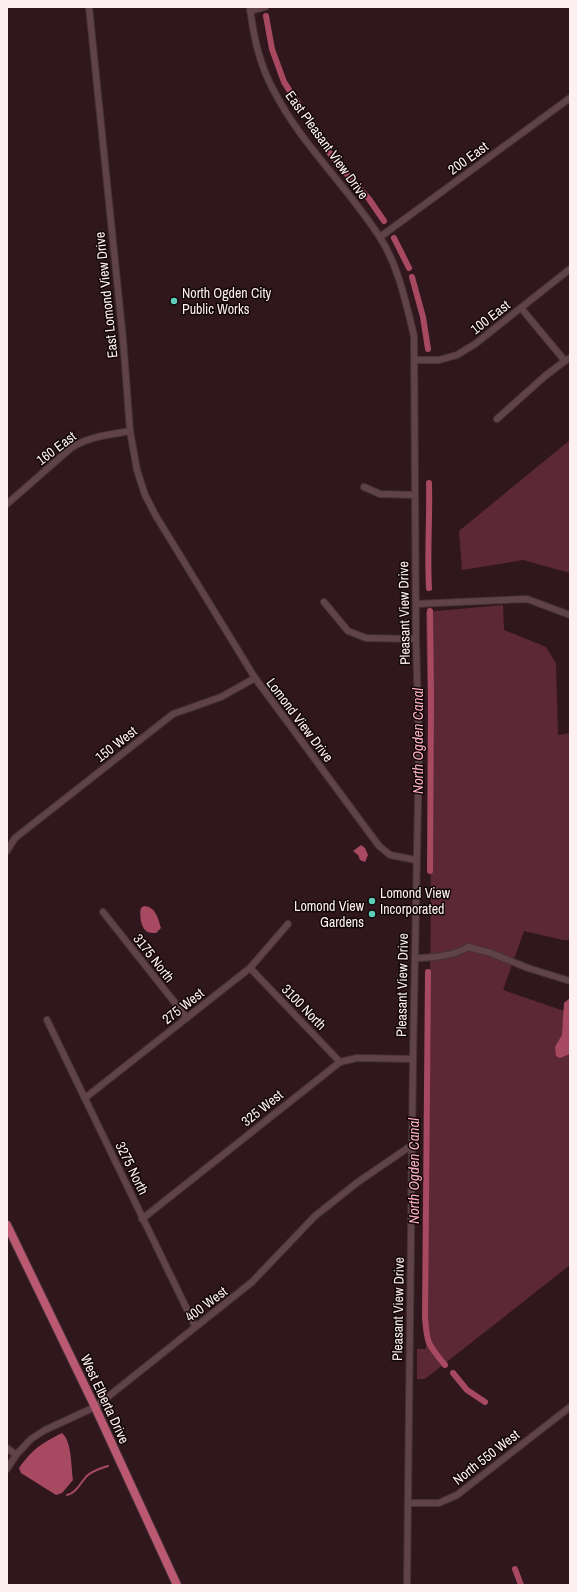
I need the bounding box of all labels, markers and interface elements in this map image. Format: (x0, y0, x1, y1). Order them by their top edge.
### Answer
street label: East Pleasant View Drive (282, 87, 372, 203)
street label: 200 East (444, 137, 492, 179)
street label: East Lomond View Drive (90, 231, 122, 359)
place label: North Ogden City Public Works (182, 284, 272, 318)
marker: North Ogden City Public Works (169, 296, 179, 306)
street label: 100 East (467, 296, 513, 338)
street label: 160 East (32, 427, 80, 469)
street label: Pleasant View Drive (394, 561, 414, 665)
street label: Lomond View Drive (263, 674, 337, 766)
water label: North Ogden Canal (407, 688, 428, 794)
street label: 150 West (91, 722, 141, 766)
place label: Lomond View Incorporated (380, 884, 451, 918)
marker: Lomond View Incorporated (367, 896, 377, 906)
place label: Lomond View Gardens (294, 897, 365, 931)
marker: Lomond View Gardens (367, 909, 377, 919)
street label: 3175 North (129, 930, 179, 986)
street label: Pleasant View Drive (392, 933, 412, 1037)
street label: 3100 North (278, 980, 330, 1034)
street label: 275 West (158, 984, 208, 1028)
street label: 325 West (238, 1086, 286, 1130)
water label: North Ogden Canal (403, 1118, 424, 1224)
street label: 3275 North (111, 1139, 153, 1197)
street label: Pleasant View Drive (388, 1257, 408, 1361)
street label: 400 West (181, 1282, 231, 1326)
street label: West Elberta Drive (77, 1352, 133, 1446)
street label: North 550 West (449, 1425, 523, 1489)

